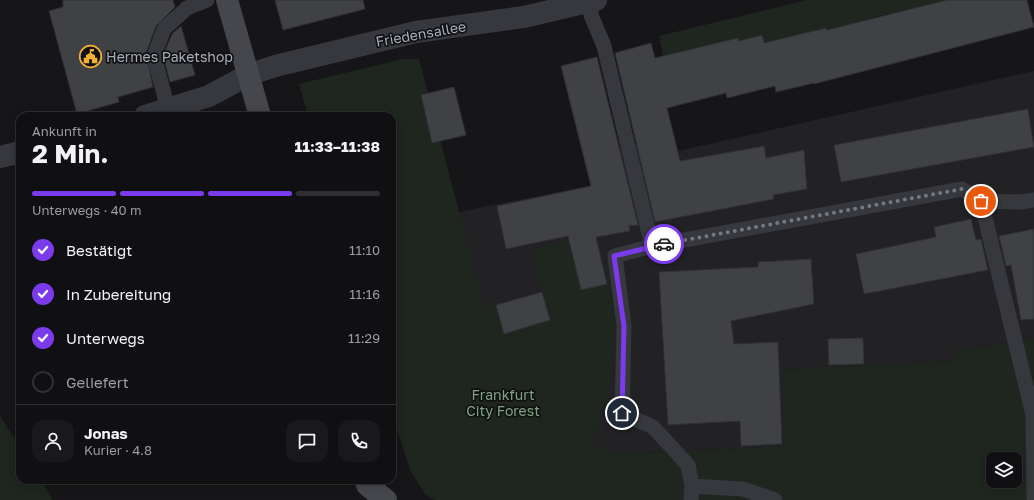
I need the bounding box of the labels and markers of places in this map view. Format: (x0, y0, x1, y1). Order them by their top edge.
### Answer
public building icon: Hermes Paketshop (78, 44, 104, 70)
place label: Hermes Paketshop (106, 48, 233, 65)
pin (964, 184, 998, 218)
pin (605, 396, 639, 430)

